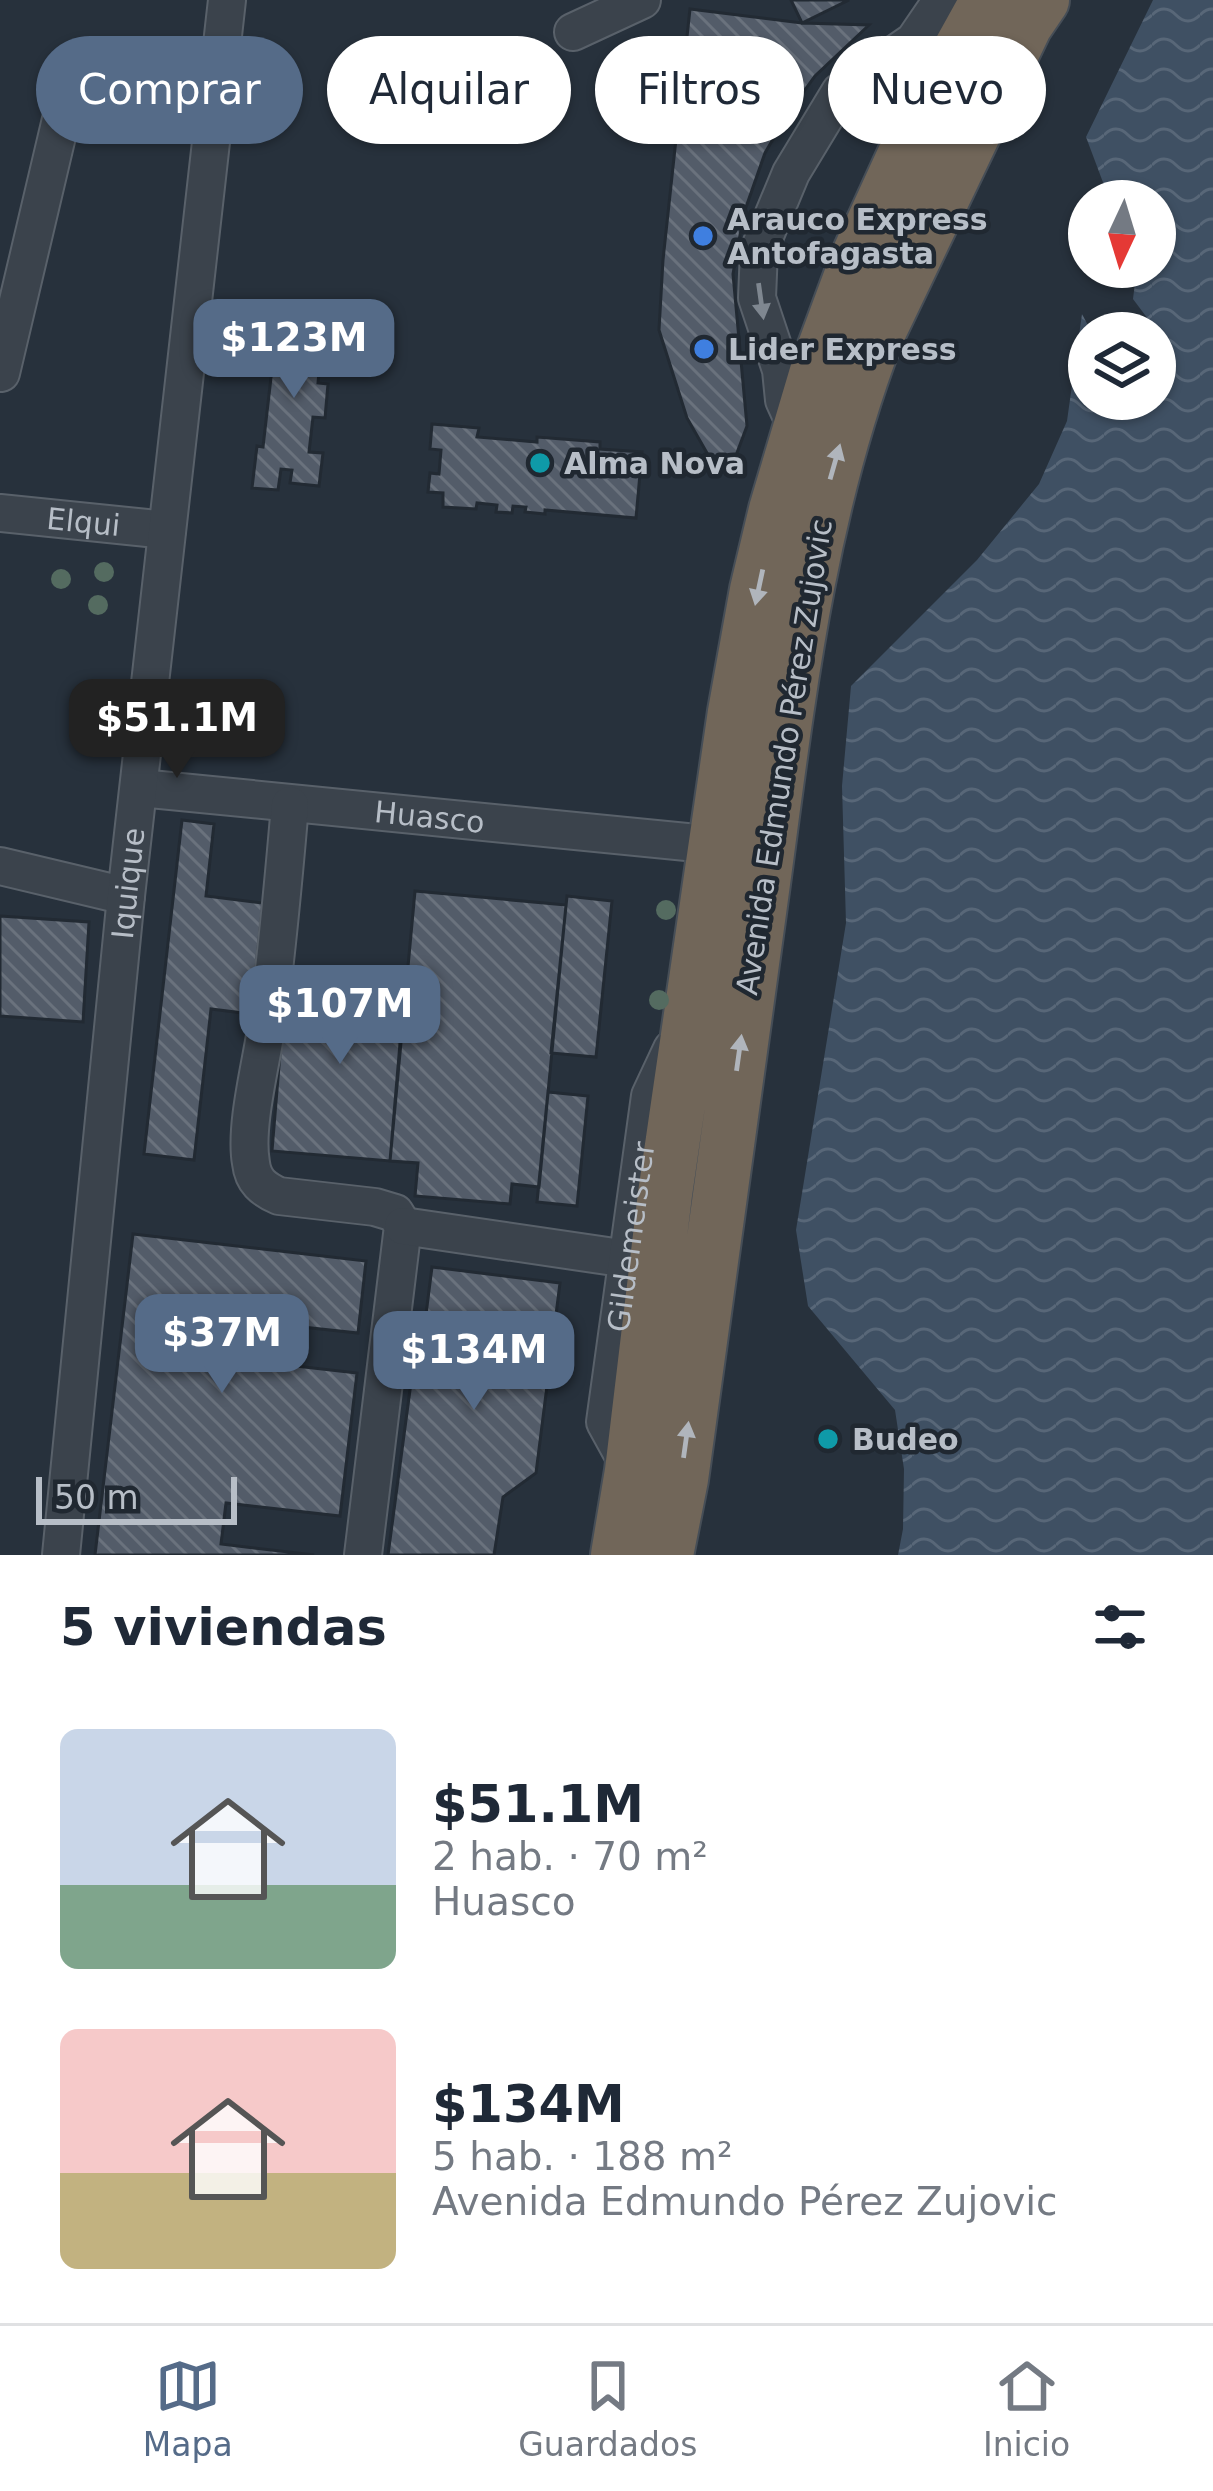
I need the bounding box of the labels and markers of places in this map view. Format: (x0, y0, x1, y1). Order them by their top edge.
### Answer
place label: Arauco Express Antofagasta (727, 202, 988, 271)
marker: Arauco Express Antofagasta (690, 223, 716, 249)
pin: $123M (210, 299, 378, 401)
place label: Lider Express (728, 332, 957, 367)
marker: Lider Express (691, 336, 717, 362)
place label: Alma Nova (564, 446, 745, 481)
marker: Alma Nova (527, 450, 553, 476)
pin: $51.1M (79, 679, 275, 781)
pin: $107M (256, 965, 424, 1067)
pin: $37M (151, 1294, 293, 1396)
pin: $134M (390, 1311, 558, 1413)
place label: Budeo (852, 1422, 959, 1457)
marker: Budeo (815, 1426, 841, 1452)

